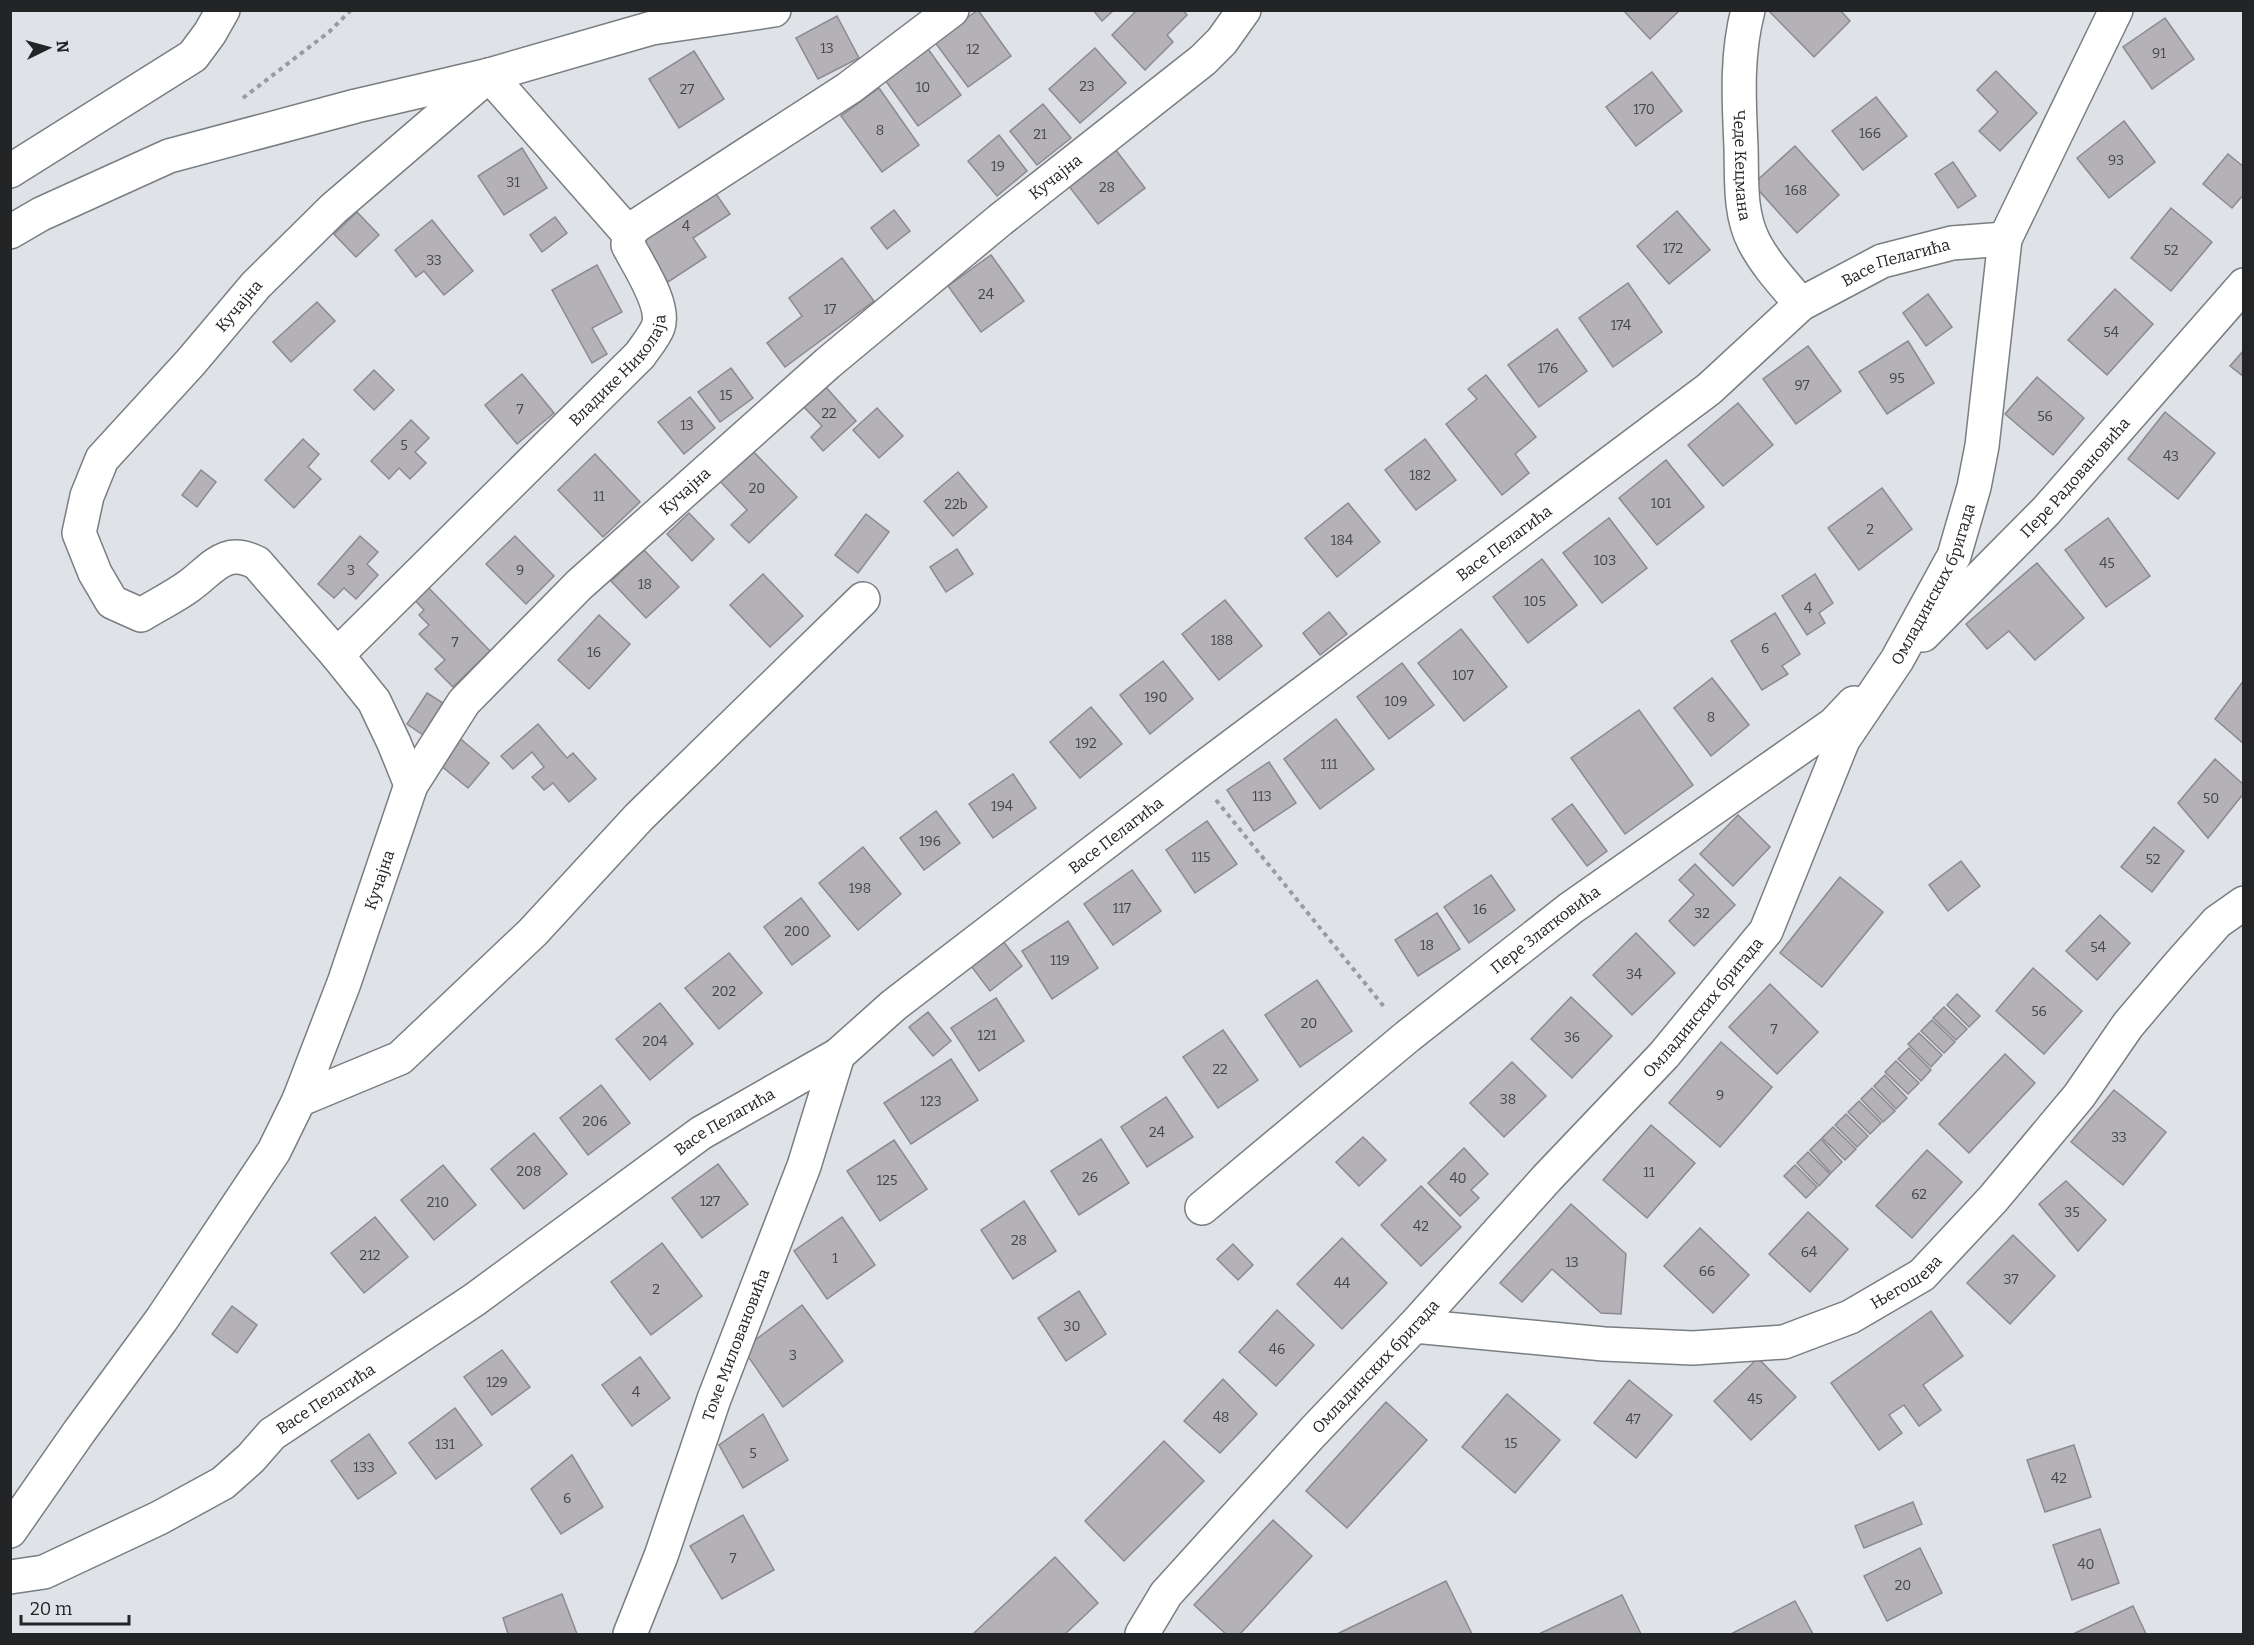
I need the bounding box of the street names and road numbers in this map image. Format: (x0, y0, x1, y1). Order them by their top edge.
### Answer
street label: Чеде Кецмана (1729, 110, 1755, 223)
street label: Кучајна (1025, 150, 1086, 204)
street label: Васе Пелагића (1839, 235, 1952, 291)
street label: Кучајна (212, 276, 266, 336)
street label: Владике Николаја (565, 314, 670, 430)
street label: Пере Радовановића (2016, 413, 2134, 542)
street label: Кучајна (656, 463, 714, 519)
street label: Васе Пелагића (1453, 501, 1556, 585)
street label: Омладинских бригада (1887, 501, 1979, 668)
street label: Васе Пелагића (1065, 793, 1167, 878)
street label: Кучајна (361, 847, 398, 912)
street label: Пере Златковића (1487, 882, 1604, 978)
street label: Омладинских бригада (1639, 933, 1767, 1081)
street label: Васе Пелагића (671, 1084, 778, 1159)
street label: Његошева (1867, 1251, 1946, 1313)
street label: Томе Миловановића (698, 1266, 773, 1423)
street label: Омладинских бригада (1308, 1296, 1443, 1437)
street label: Васе Пелагића (273, 1359, 379, 1438)

